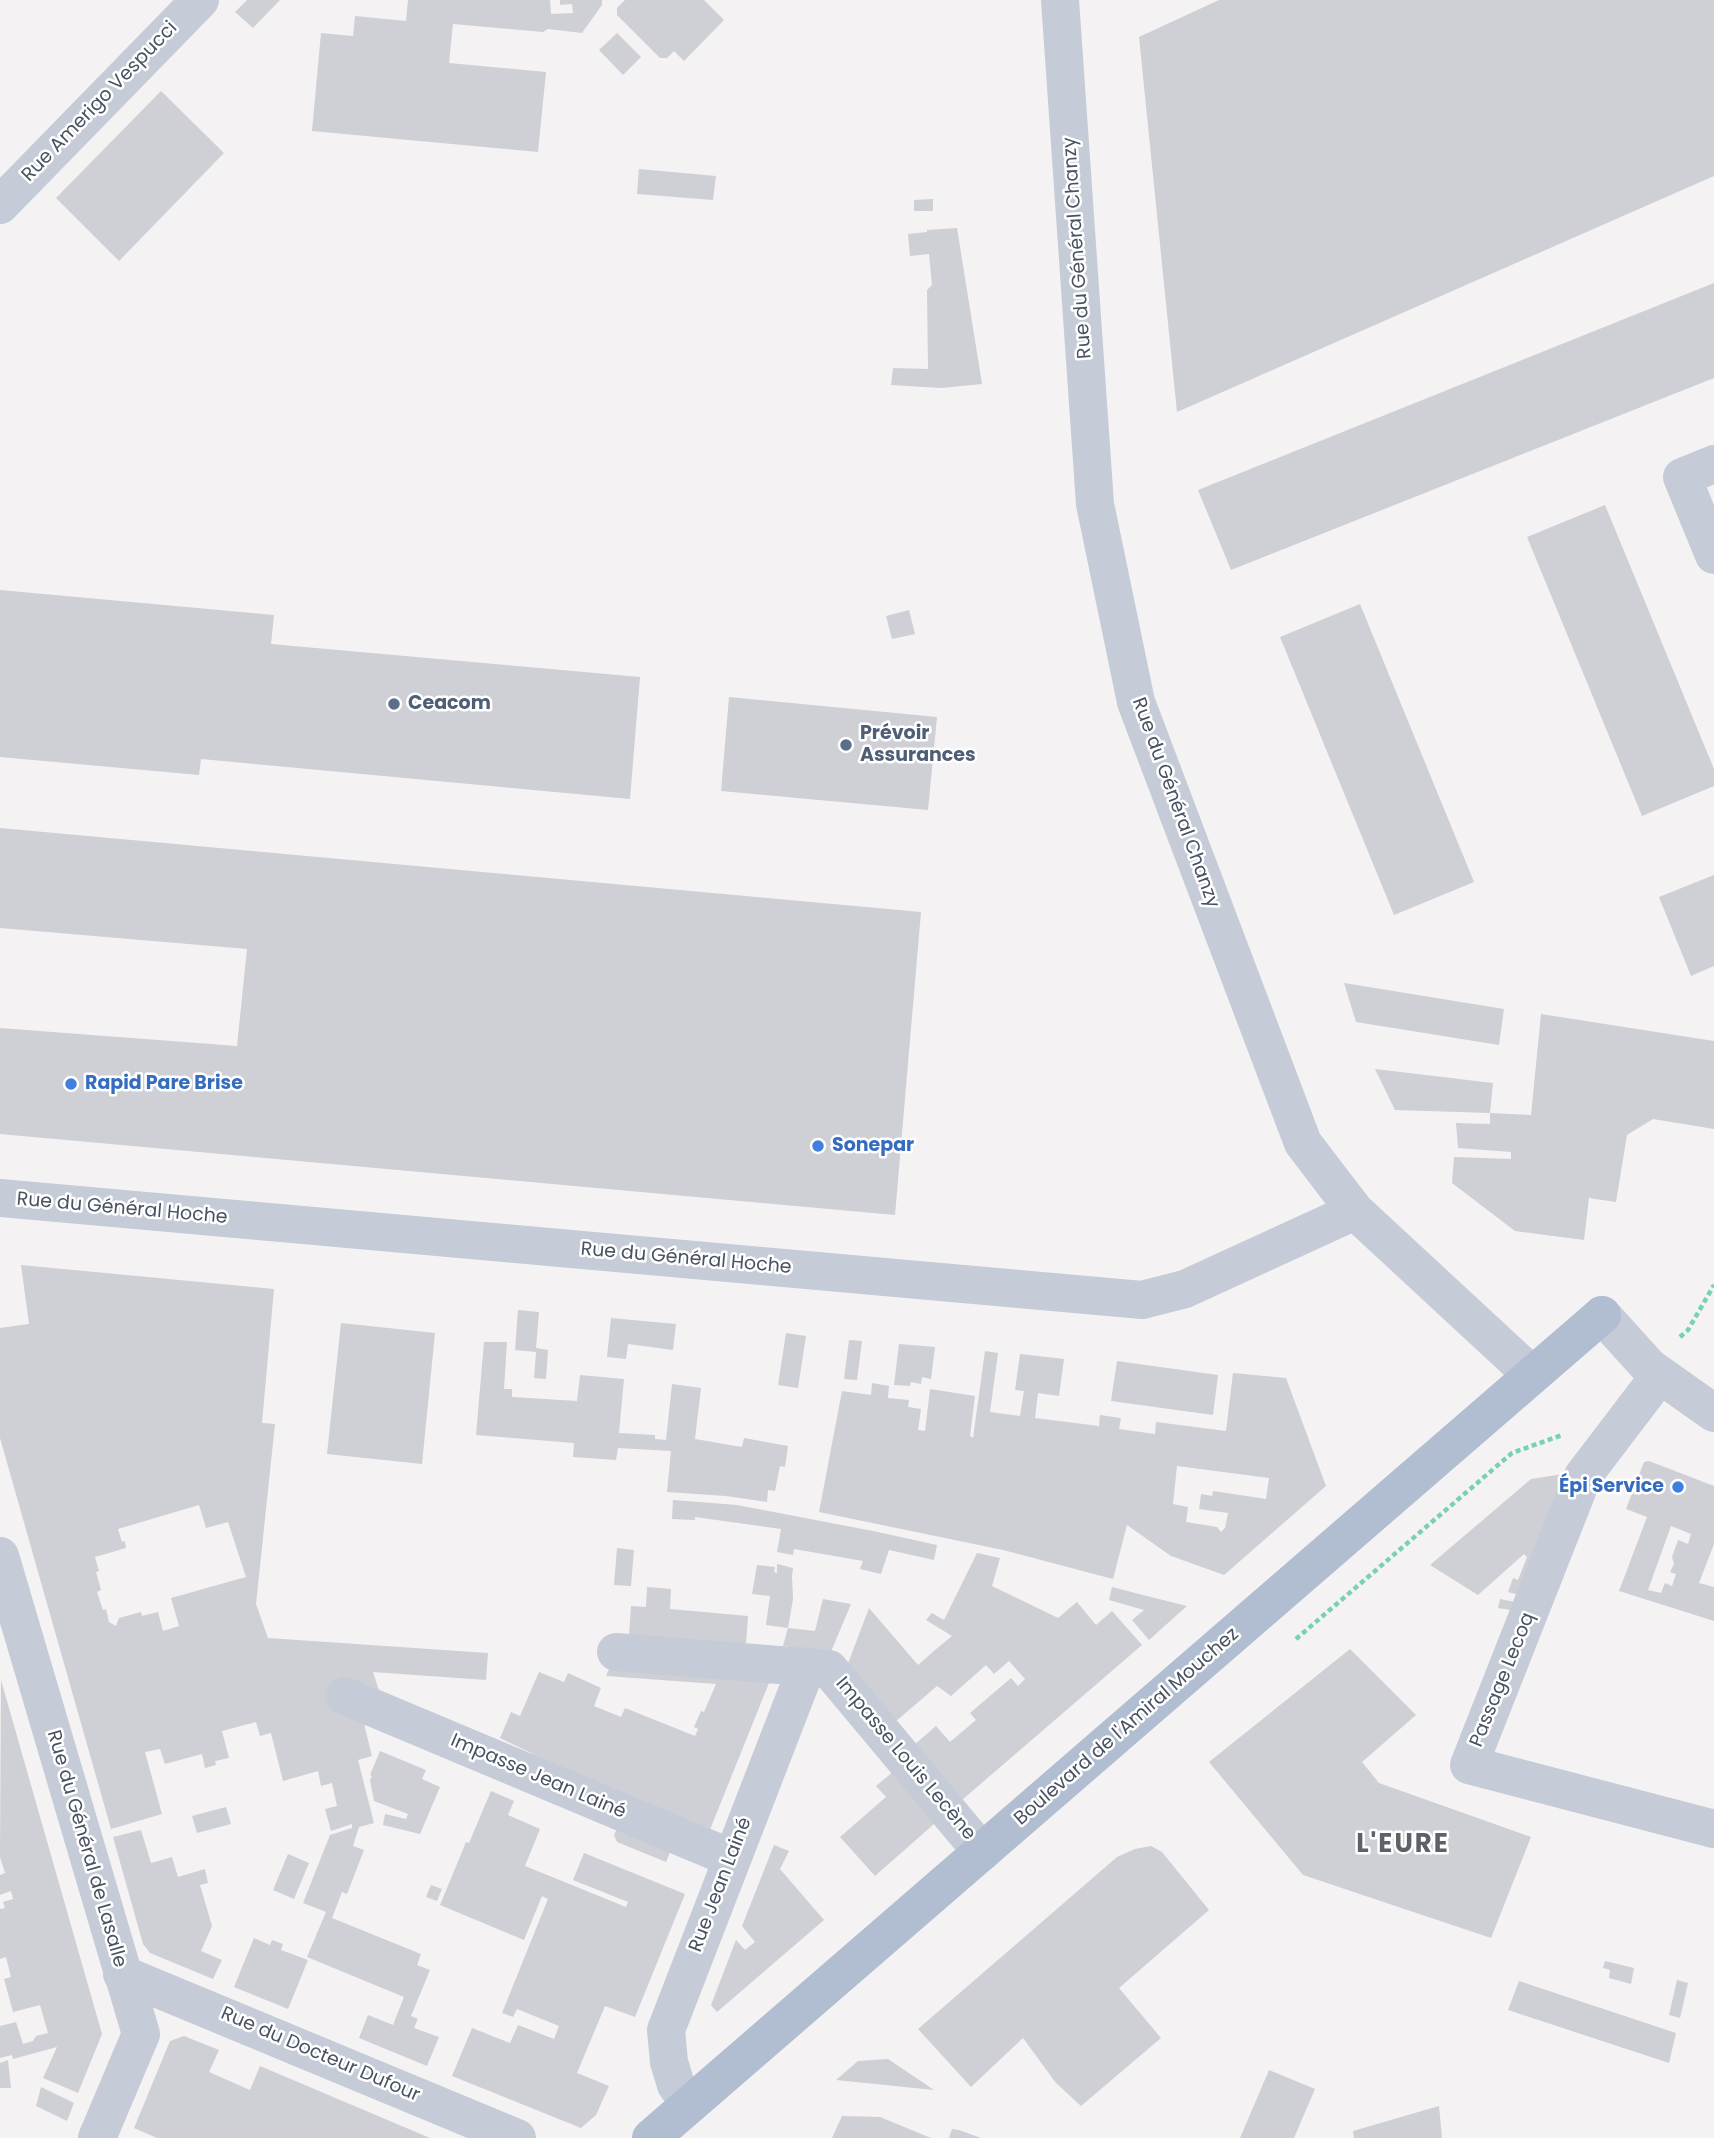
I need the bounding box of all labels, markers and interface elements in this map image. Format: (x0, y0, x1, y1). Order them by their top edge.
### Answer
street label: Rue Amerigo Vespucci (18, 17, 182, 187)
street label: Rue du Général Chanzy (1059, 136, 1097, 360)
place label: Ceacom (408, 693, 491, 715)
street label: Rue du Général Chanzy (1126, 695, 1224, 911)
marker: Ceacom (386, 696, 402, 712)
place label: Prévoir Assurances (860, 723, 976, 767)
marker: Prévoir Assurances (838, 737, 854, 753)
place label: Rapid Pare Brise (85, 1073, 243, 1095)
marker: Rapid Pare Brise (63, 1076, 79, 1092)
place label: Sonepar (832, 1135, 914, 1157)
marker: Sonepar (810, 1138, 826, 1154)
street label: Rue du Général Hoche (16, 1188, 228, 1230)
street label: Rue du Général Hoche (580, 1238, 792, 1280)
place label: Épi Service (1559, 1476, 1664, 1498)
marker: Épi Service (1670, 1479, 1686, 1495)
street label: Passage Lecoq (1466, 1610, 1540, 1750)
street label: Boulevard de l'Amiral Mouchez (1010, 1623, 1244, 1831)
street label: Impasse Louis Lecène (830, 1673, 980, 1845)
street label: Rue du Général de Lasalle (41, 1728, 131, 1970)
street label: Impasse Jean Lainé (447, 1730, 629, 1824)
street label: Rue Jean Lainé (685, 1815, 757, 1955)
district label: L'EURE (1357, 1829, 1449, 1861)
street label: Rue du Docteur Dufour (217, 2003, 423, 2107)

